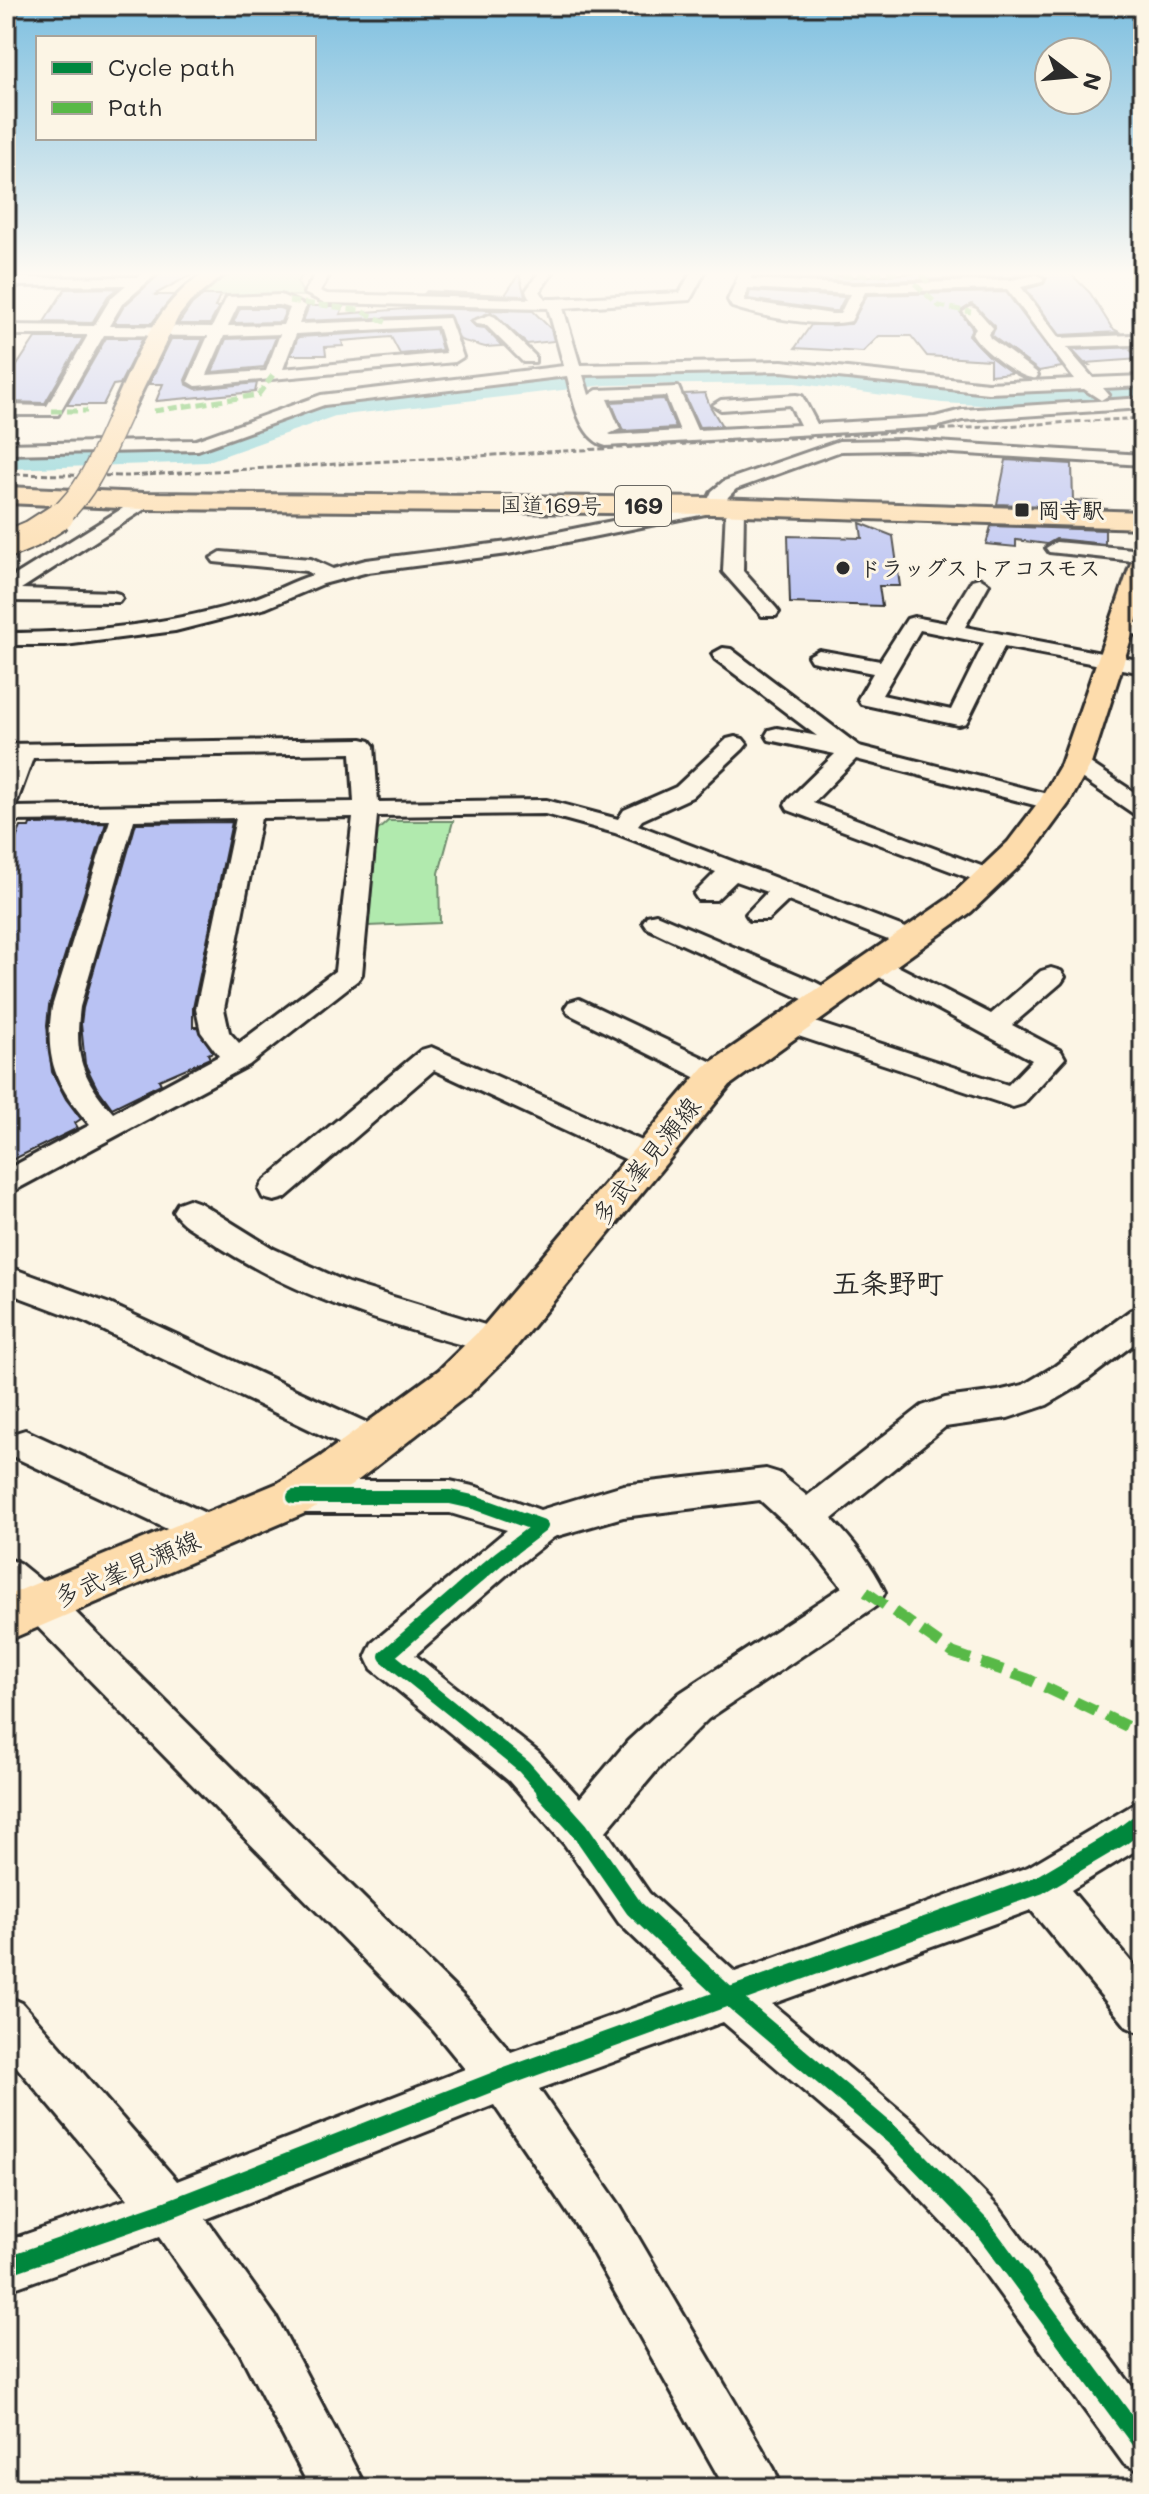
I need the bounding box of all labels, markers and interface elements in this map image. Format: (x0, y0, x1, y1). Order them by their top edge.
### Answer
legend (36, 36, 316, 140)
north arrow (1033, 36, 1113, 116)
text: Cycle path (108, 51, 234, 82)
text: N (1076, 70, 1109, 94)
text: Path (108, 91, 162, 122)
road number: 169 (615, 486, 671, 526)
street label: 国道169号 (500, 489, 602, 520)
place label: 岡寺駅 (1038, 495, 1104, 524)
marker: 岡寺駅 (1013, 501, 1031, 519)
place label: ドラッグストアコスモス (859, 553, 1101, 582)
marker: ドラッグストアコスモス (834, 559, 852, 577)
street label: 多武峯見瀬線 (583, 1089, 708, 1232)
district label: 五条野町 (832, 1264, 944, 1300)
street label: 多武峯見瀬線 (48, 1522, 205, 1614)

